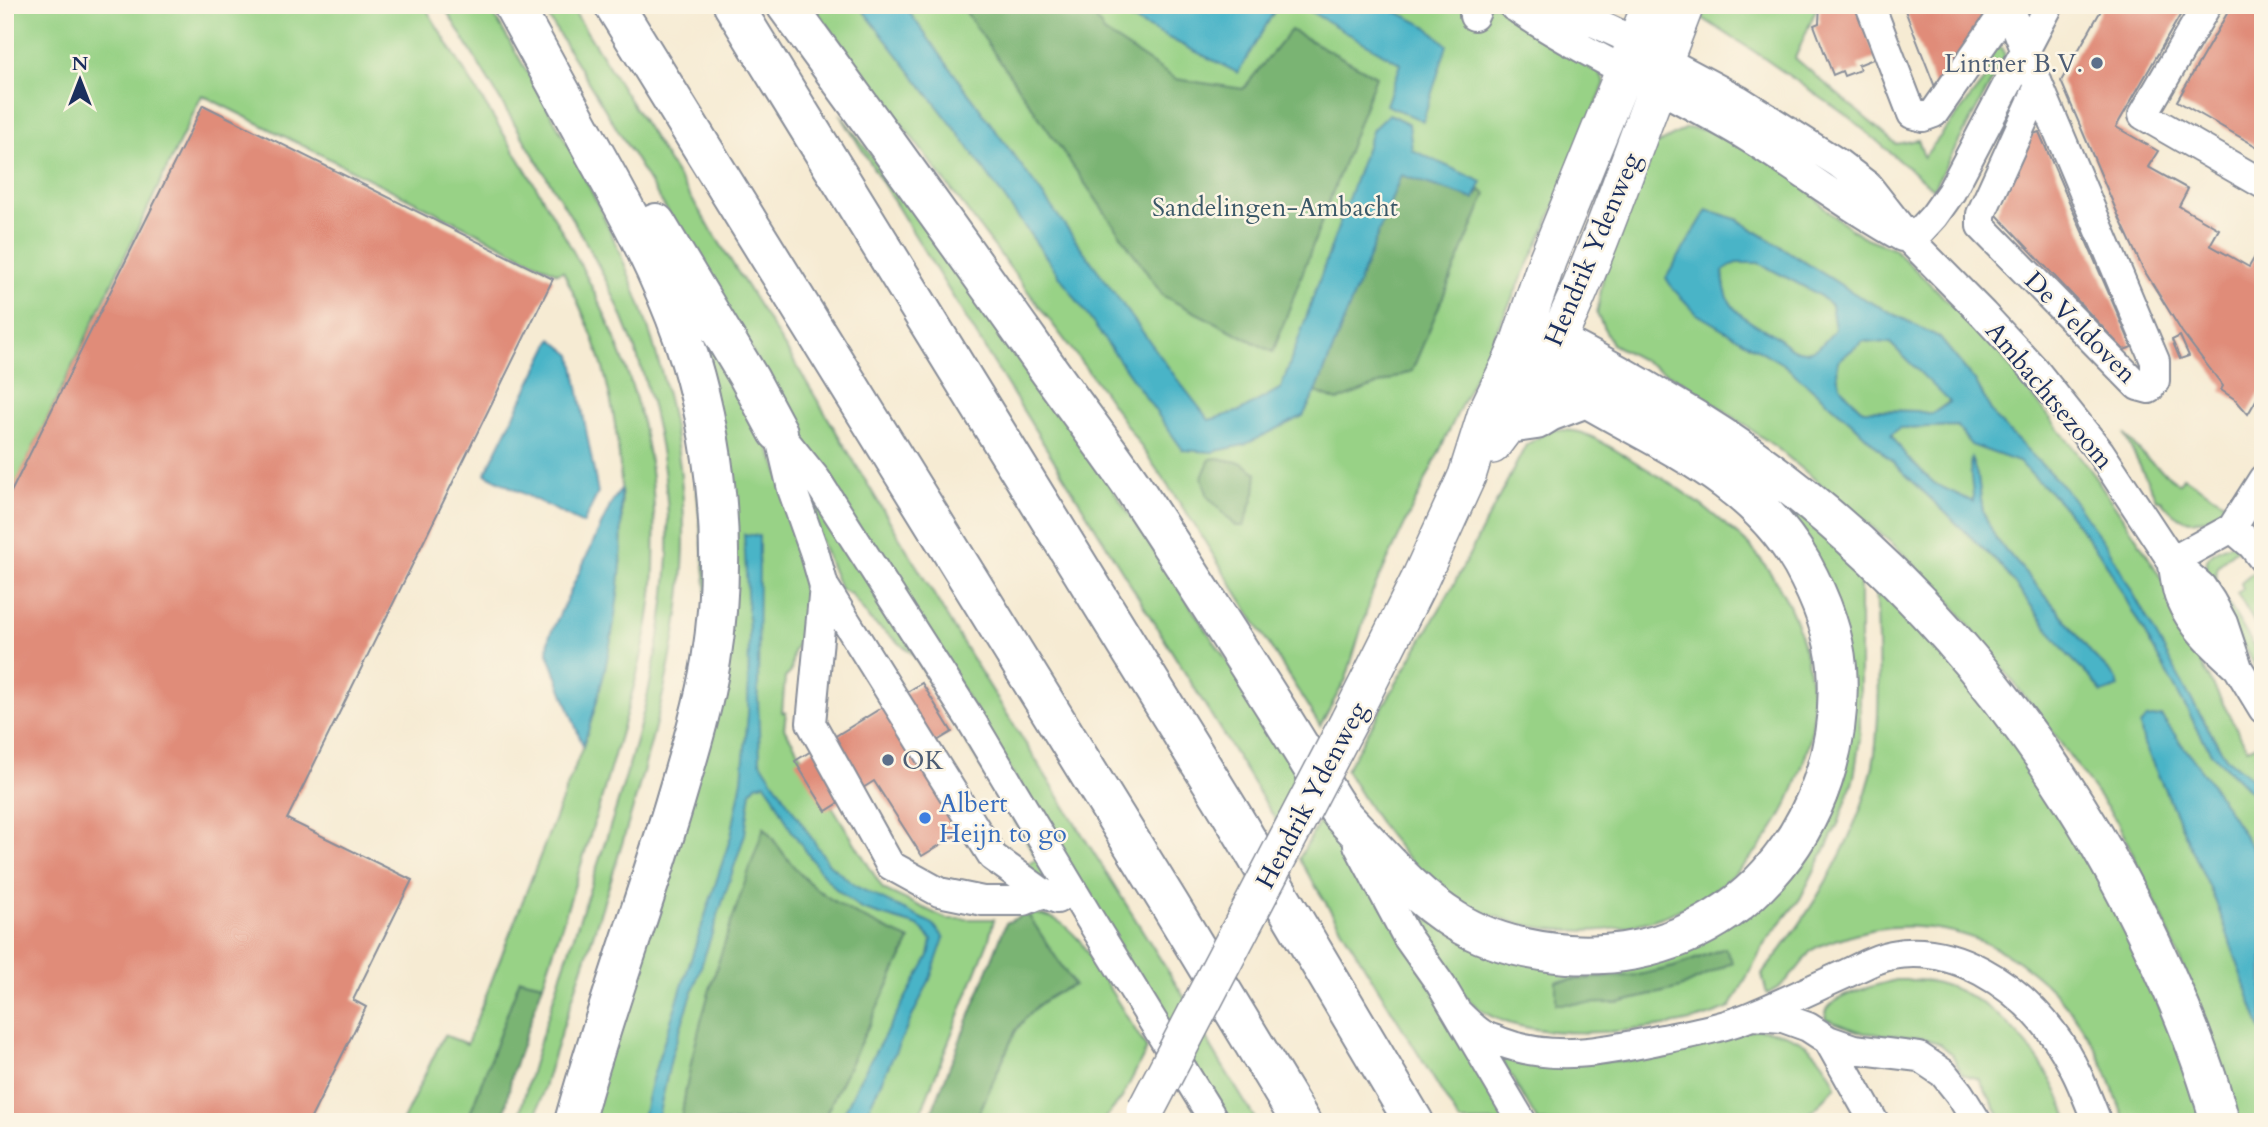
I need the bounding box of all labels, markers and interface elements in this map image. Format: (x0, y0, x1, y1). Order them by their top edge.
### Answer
north arrow (46, 46, 116, 116)
place label: Lintner B.V. (1944, 46, 2083, 81)
text: N (72, 51, 89, 77)
marker: Lintner B.V. (2089, 55, 2105, 71)
street label: Hendrik Ydenweg (1536, 147, 1649, 351)
park label: Sandelingen-Ambacht (1152, 190, 1398, 225)
street label: De Veldoven (2017, 264, 2144, 391)
street label: Ambachtsezoom (1978, 314, 2122, 476)
street label: Hendrik Ydenweg (1247, 695, 1376, 895)
place label: OK (902, 743, 944, 778)
marker: OK (880, 752, 896, 768)
place label: Albert Heijn to go (939, 786, 1067, 851)
marker: Albert Heijn to go (917, 810, 933, 826)

